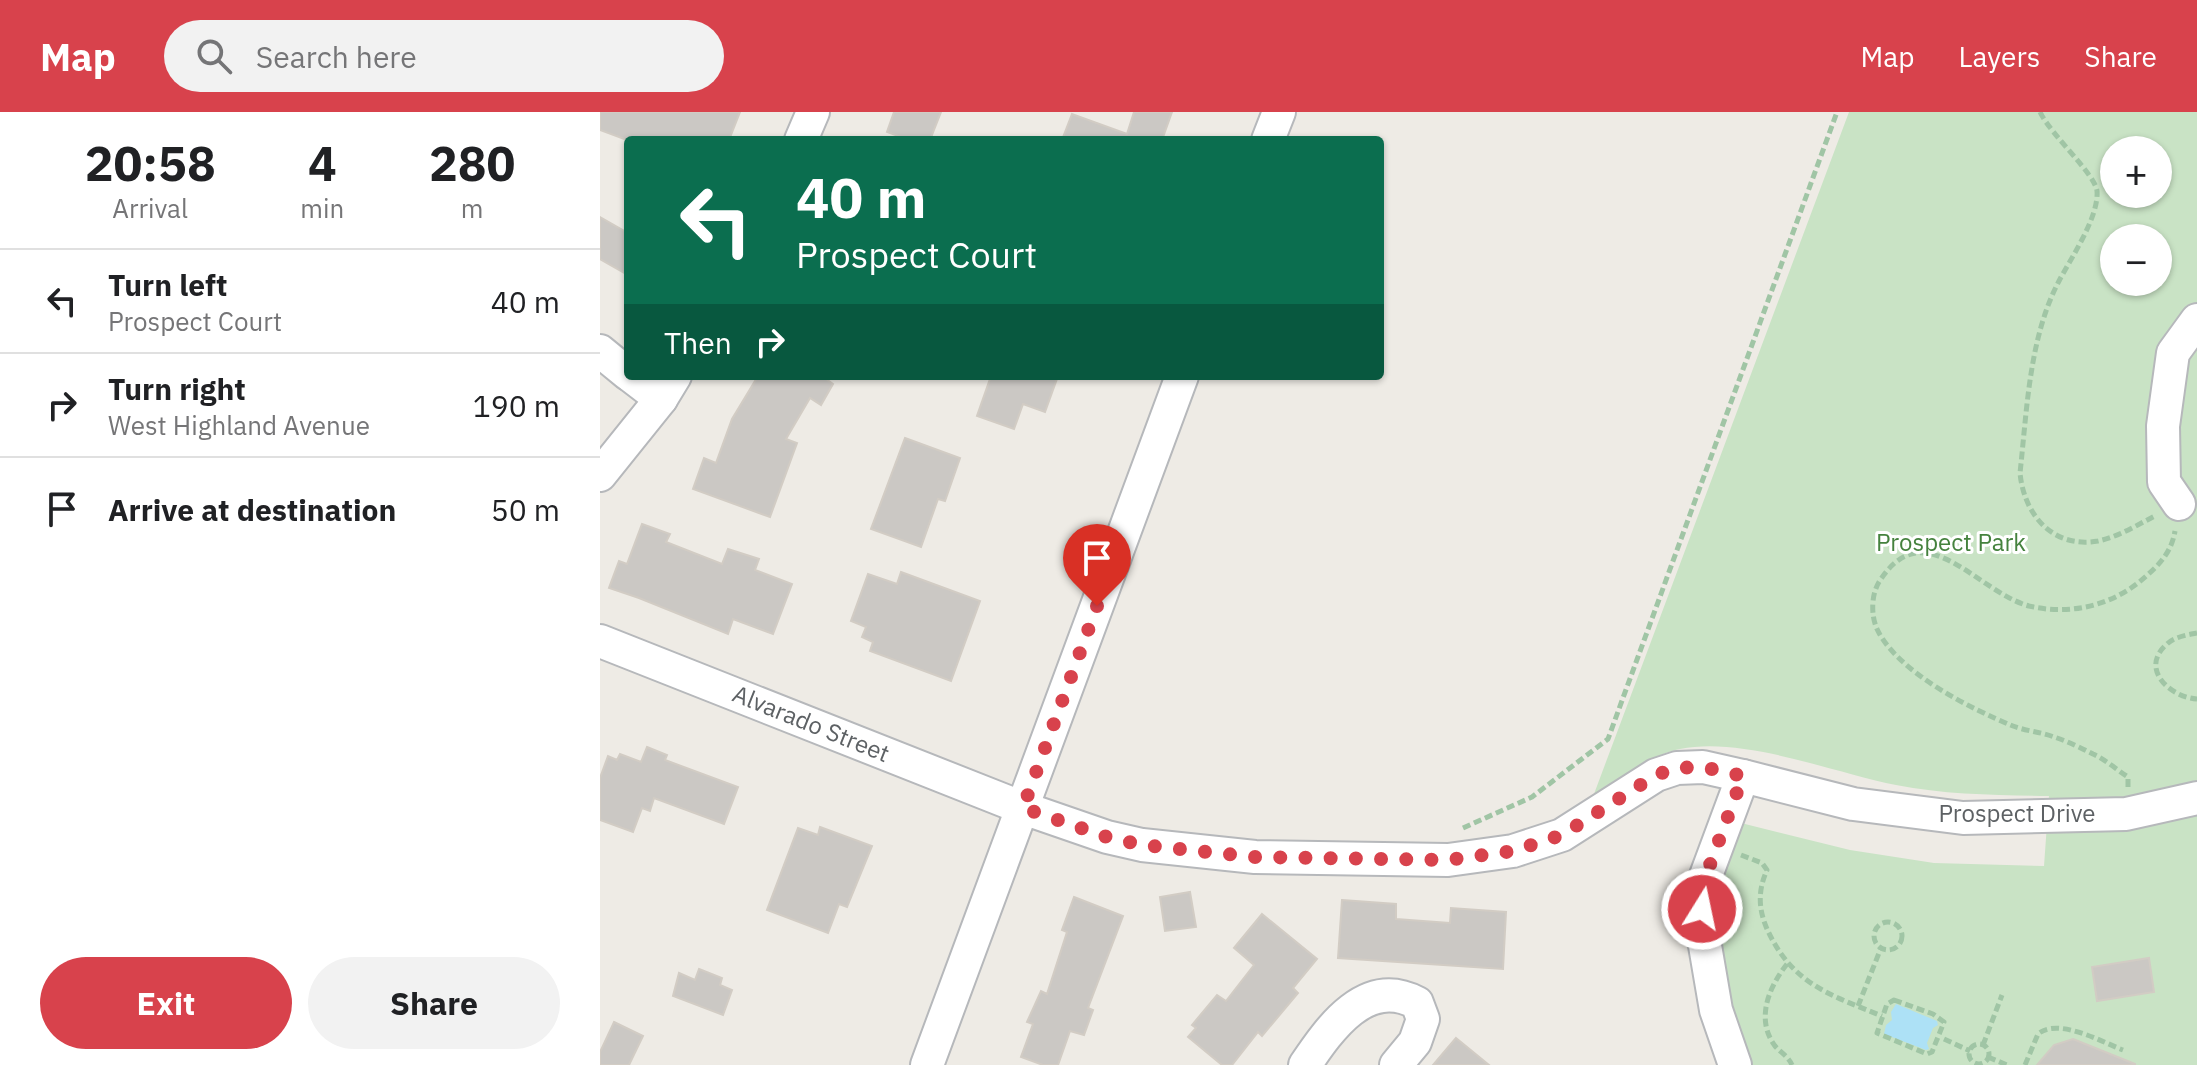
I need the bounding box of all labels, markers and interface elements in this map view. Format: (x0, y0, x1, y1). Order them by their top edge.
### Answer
search box (164, 20, 724, 92)
text: Map (40, 32, 116, 81)
icon: search (192, 34, 236, 78)
text: Search here (256, 37, 417, 76)
text: Map (1860, 38, 1914, 75)
text: Layers (1958, 38, 2040, 75)
text: Share (2084, 38, 2157, 75)
text: 20:58 (85, 132, 216, 194)
text: 4 (308, 132, 337, 194)
text: 280 (429, 132, 515, 194)
map controls (2100, 136, 2172, 296)
button: + (2100, 136, 2172, 208)
text: 40 m (796, 161, 926, 233)
icon: left (664, 168, 768, 272)
text: Arrival (112, 191, 188, 225)
text: min (300, 191, 344, 225)
text: m (461, 191, 483, 225)
button: − (2100, 224, 2172, 296)
text: Prospect Court (796, 231, 1037, 278)
text: Turn left (108, 265, 227, 304)
icon: left (40, 279, 84, 323)
text: 40 m (491, 282, 560, 321)
text: Prospect Court (108, 304, 282, 338)
icon: right (748, 320, 792, 364)
text: Then (664, 323, 732, 362)
text: Turn right (108, 369, 246, 408)
icon: right (40, 383, 84, 427)
text: 190 m (473, 386, 560, 425)
text: West Highland Avenue (108, 408, 370, 442)
icon: arrive (40, 487, 84, 531)
text: Arrive at destination (108, 490, 396, 529)
text: 50 m (491, 490, 560, 529)
pin (1063, 524, 1131, 606)
park label: Prospect Park (1876, 526, 2026, 558)
icon: arrive (1075, 536, 1119, 580)
street label: Alvarado Street (728, 677, 895, 769)
street label: Prospect Drive (1938, 797, 2096, 829)
position arrow (1660, 867, 1744, 951)
button: Exit (40, 957, 292, 1049)
button: Share (308, 957, 560, 1049)

